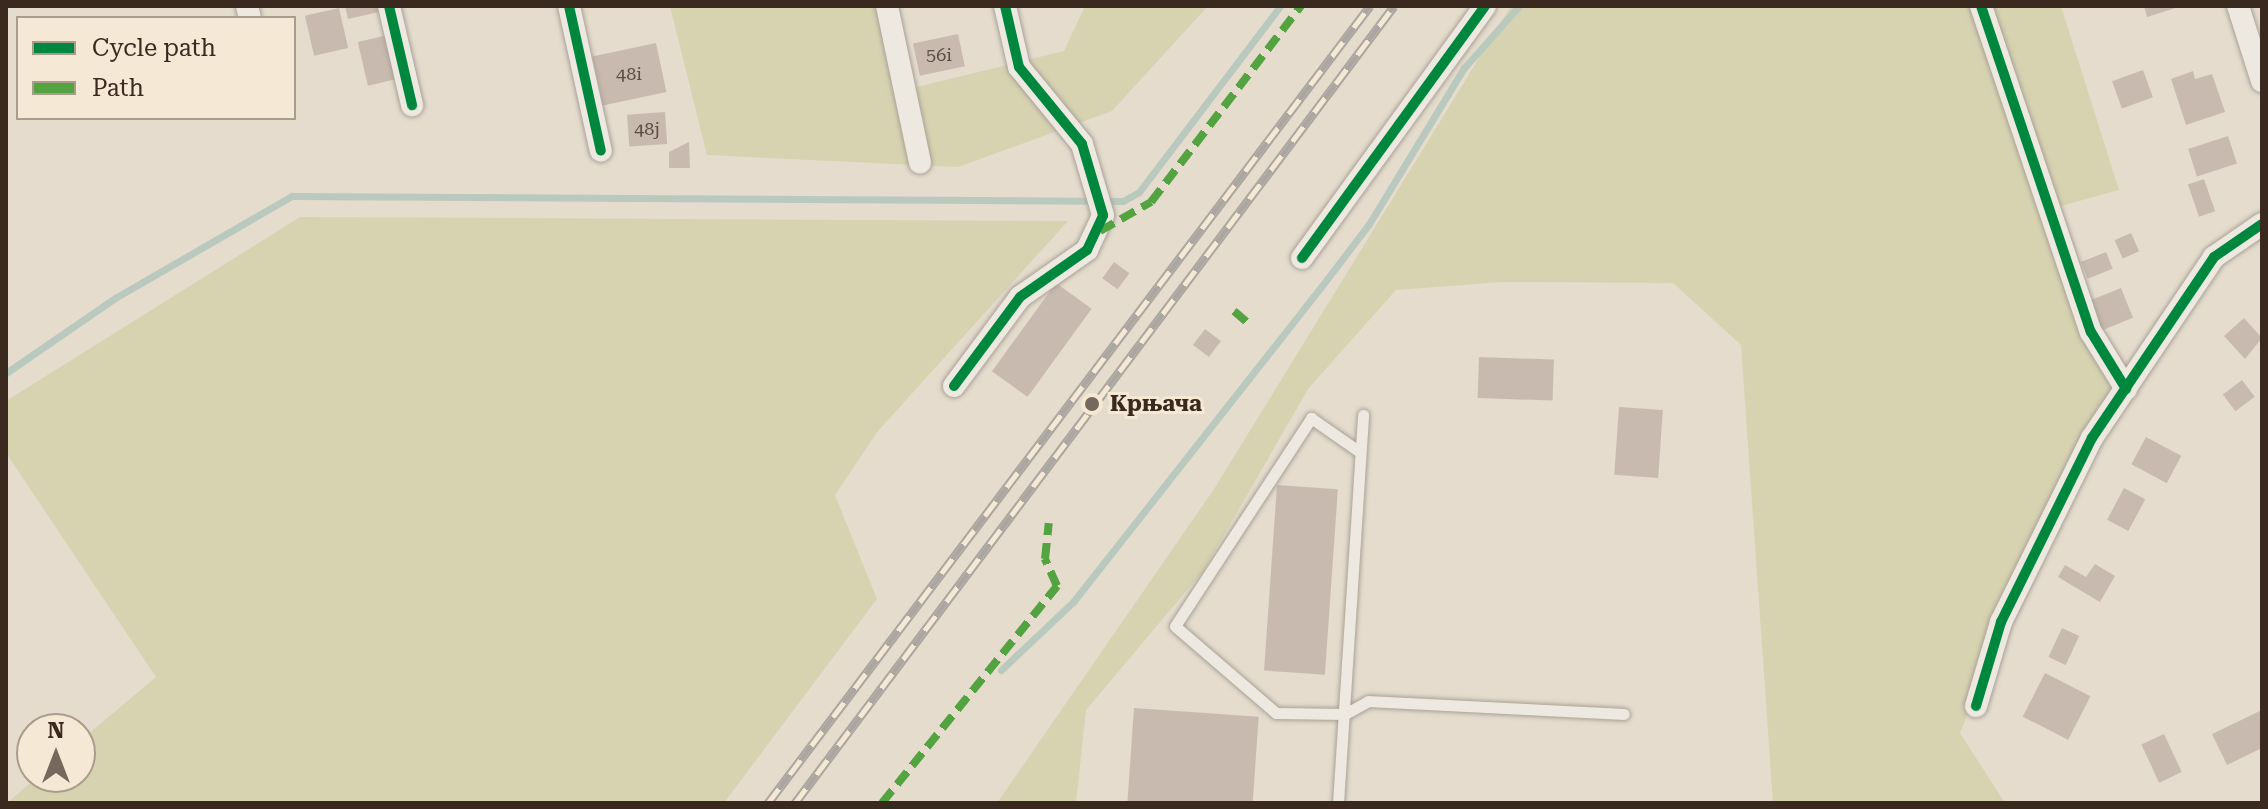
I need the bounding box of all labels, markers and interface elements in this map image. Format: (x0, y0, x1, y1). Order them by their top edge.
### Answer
legend (16, 16, 296, 120)
text: Cycle path (92, 34, 216, 62)
house number: 56i (926, 44, 952, 66)
house number: 48i (616, 63, 642, 85)
text: Path (92, 74, 144, 102)
house number: 48j (634, 118, 660, 140)
place label: Крњача (1110, 391, 1202, 417)
marker: Крњача (1081, 393, 1103, 415)
north arrow (16, 713, 96, 793)
text: N (48, 718, 64, 743)

